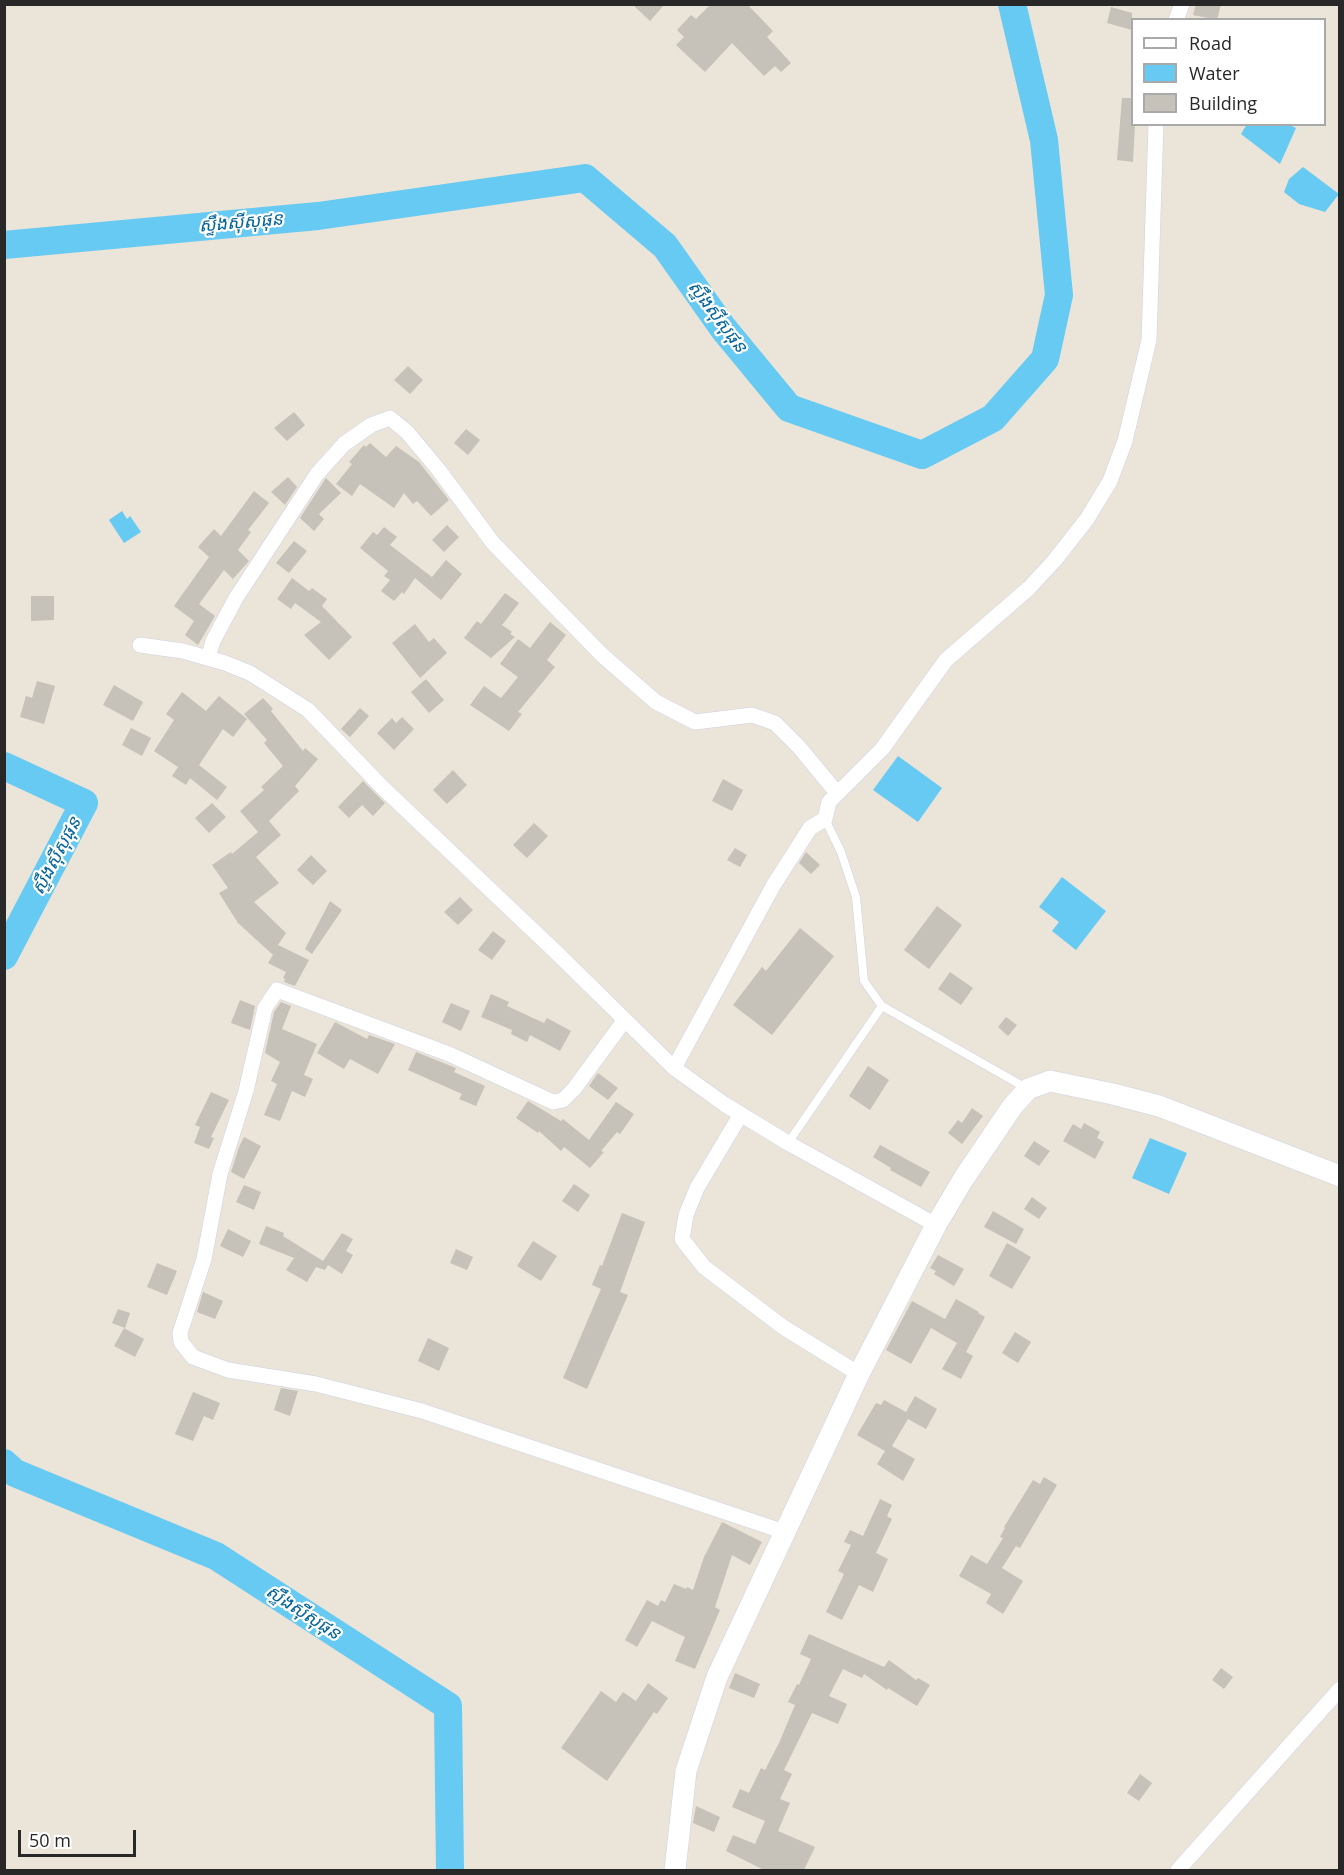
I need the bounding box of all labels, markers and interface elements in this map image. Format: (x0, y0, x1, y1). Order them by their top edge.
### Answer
legend (1131, 18, 1326, 126)
text: Road (1189, 31, 1232, 55)
text: Water (1189, 61, 1240, 85)
text: Building (1189, 91, 1257, 115)
water label: ស្ទឹងស៊ីសុផុន (198, 209, 284, 237)
water label: ស្ទឹងស៊ីសុផុន (683, 277, 751, 357)
water label: ស្ទឹងស៊ីសុផុន (28, 814, 86, 898)
water label: ស្ទឹងស៊ីសុផុន (262, 1581, 344, 1645)
scale bar (21, 1818, 140, 1856)
text: 50 m (29, 1828, 71, 1852)

